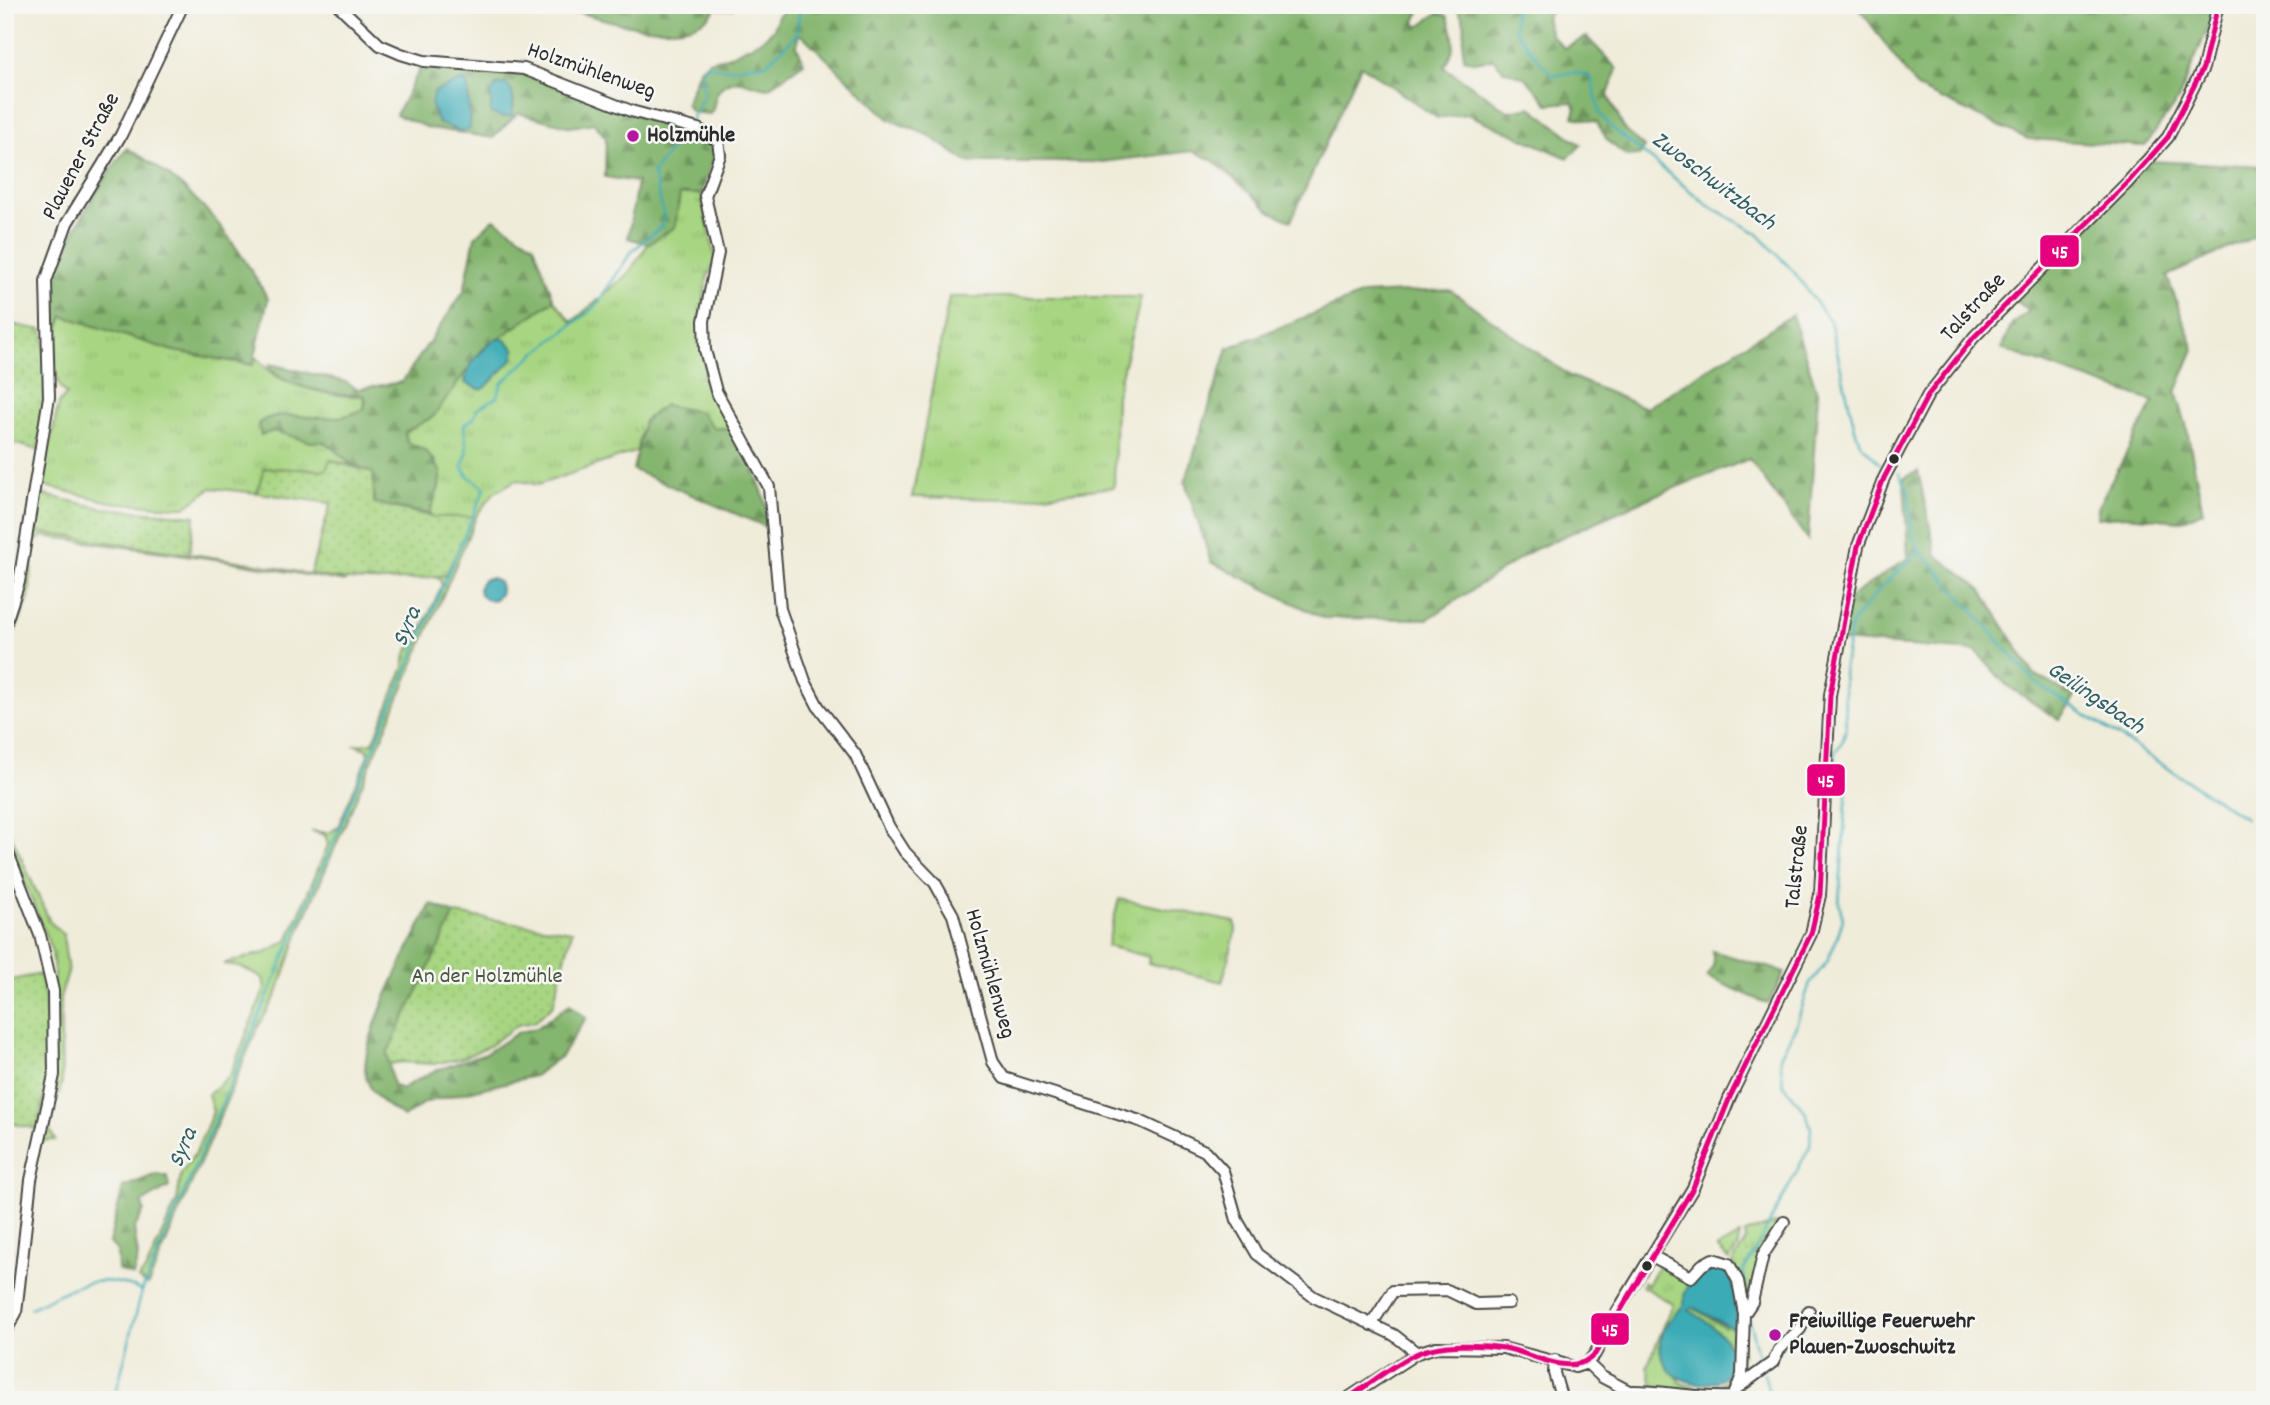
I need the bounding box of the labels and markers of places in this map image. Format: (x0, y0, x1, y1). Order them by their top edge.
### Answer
place label: Holzmühle (647, 120, 735, 153)
marker: Holzmühle (625, 128, 641, 144)
unlabelled marker (1887, 452, 1901, 466)
unlabelled marker (1640, 1259, 1654, 1273)
place label: Freiwillige Feuerwehr Plauen-Zwoschwitz (1789, 1306, 1975, 1365)
marker: Freiwillige Feuerwehr Plauen-Zwoschwitz (1767, 1327, 1783, 1343)

